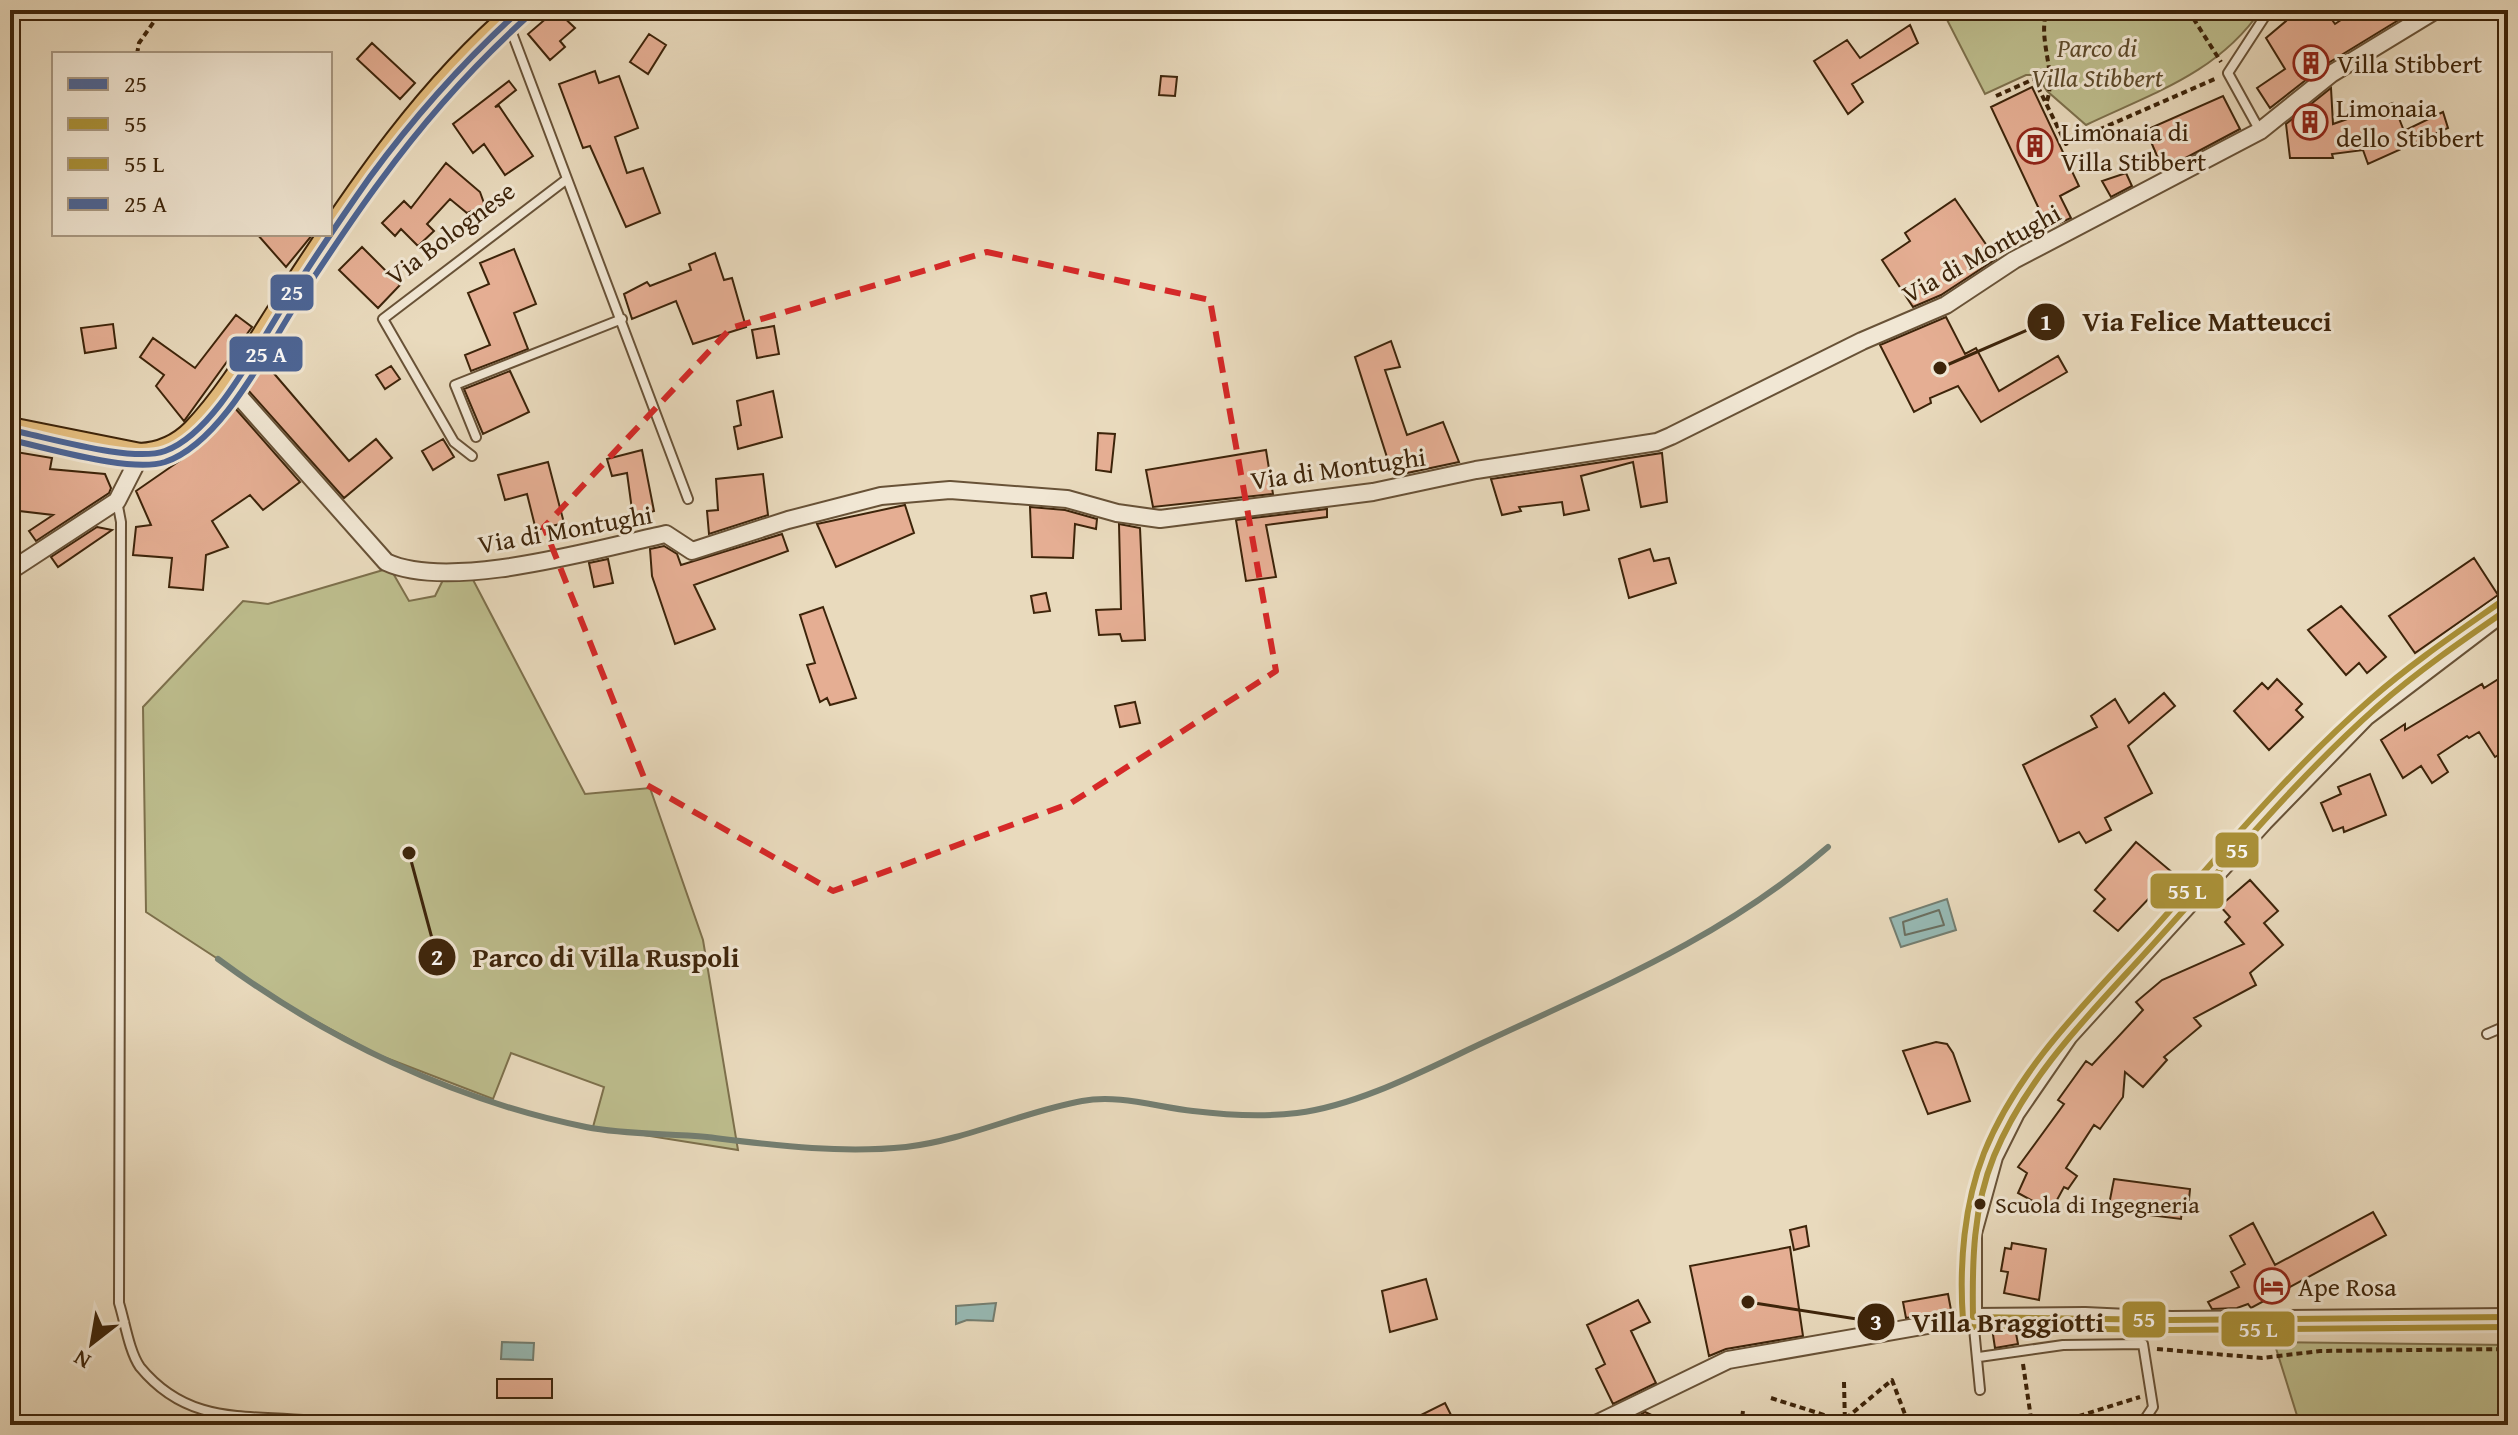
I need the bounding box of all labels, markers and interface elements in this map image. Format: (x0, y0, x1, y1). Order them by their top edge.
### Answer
park label: Parco di Villa Stibbert (2031, 28, 2164, 97)
building icon: Villa Stibbert (2292, 44, 2330, 82)
place label: Villa Stibbert (2337, 44, 2482, 83)
legend (52, 52, 332, 236)
text: 25 (124, 66, 147, 101)
place label: Limonaia dello Stibbert (2336, 88, 2484, 157)
building icon: Limonaia dello Stibbert (2291, 103, 2329, 141)
text: 55 (124, 106, 147, 141)
place label: Limonaia di Villa Stibbert (2061, 112, 2206, 181)
building icon: Limonaia di Villa Stibbert (2016, 127, 2054, 165)
text: 55 L (124, 146, 164, 181)
street label: Via Bolognese (377, 171, 523, 295)
text: 25 A (124, 186, 167, 221)
street label: Via di Montughi (1894, 193, 2068, 313)
line badge: 25 (269, 273, 315, 312)
text: 25 (281, 276, 303, 308)
callout: Via Felice Matteucci (2026, 296, 2348, 348)
text: Via Felice Matteucci (2082, 300, 2332, 341)
text: 1 (2040, 304, 2052, 339)
line badge: 25 A (228, 335, 304, 373)
text: 25 A (245, 338, 287, 370)
street label: Via di Montughi (1248, 436, 1428, 500)
street label: Via di Montughi (475, 494, 655, 564)
line badge: 55 (2214, 831, 2260, 869)
text: 55 (2226, 834, 2248, 866)
line badge: 55 L (2149, 872, 2225, 910)
text: 55 L (2167, 875, 2207, 907)
callout: Parco di Villa Ruspoli (417, 931, 756, 983)
text: Parco di Villa Ruspoli (473, 936, 740, 977)
text: 2 (431, 939, 443, 974)
place label: Scuola di Ingegneria (1995, 1187, 2200, 1222)
marker: Scuola di Ingegneria (1972, 1196, 1988, 1212)
hotel icon: Ape Rosa (2253, 1267, 2291, 1305)
place label: Ape Rosa (2298, 1267, 2397, 1306)
callout: Villa Braggiotti (1856, 1296, 2120, 1348)
line badge: 55 (2121, 1300, 2167, 1339)
text: Villa Braggiotti (1912, 1301, 2105, 1342)
north arrow (52, 1303, 132, 1383)
text: 55 (2133, 1303, 2155, 1335)
text: 3 (1870, 1304, 1882, 1339)
line badge: 55 L (2220, 1310, 2296, 1348)
text: 55 L (2238, 1313, 2278, 1345)
text: N (67, 1342, 96, 1378)

